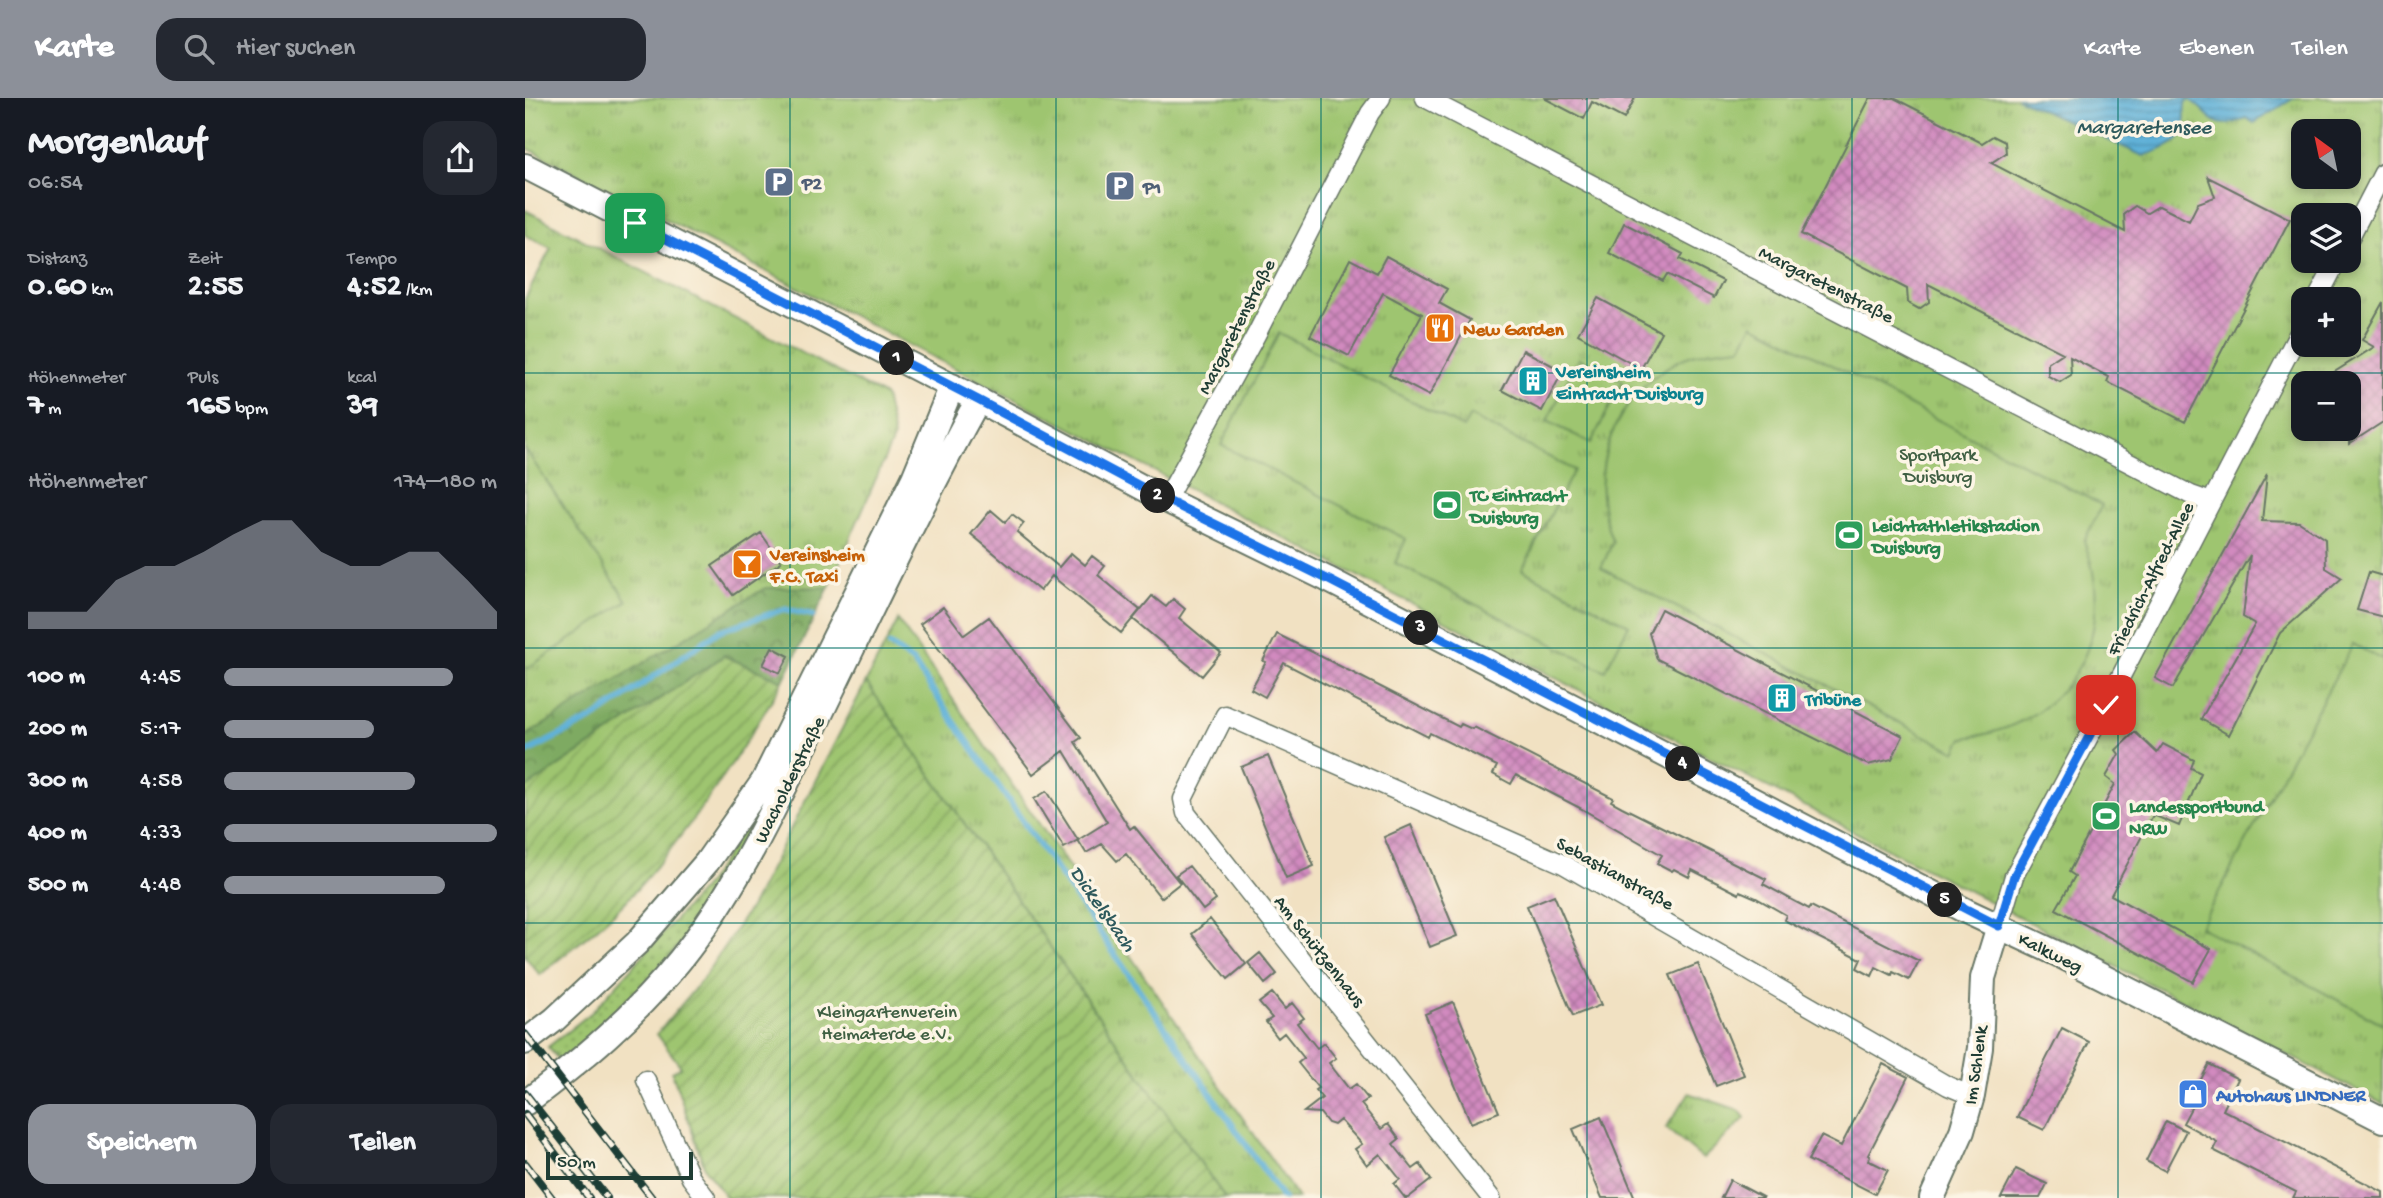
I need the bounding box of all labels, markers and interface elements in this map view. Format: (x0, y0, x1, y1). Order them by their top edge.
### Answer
search box (156, 18, 646, 81)
text: Karte (35, 30, 114, 68)
icon: search (180, 30, 218, 68)
text: Hier suchen (236, 34, 355, 65)
text: Karte (2084, 35, 2141, 64)
text: Ebenen (2179, 35, 2254, 64)
text: Teilen (2292, 35, 2348, 64)
water label: Margaretensee (2077, 117, 2212, 142)
north arrow (2291, 119, 2361, 189)
map controls (2291, 119, 2361, 441)
button: share (423, 121, 497, 195)
text: Morgenlauf (28, 122, 206, 166)
parking icon: P2 (762, 165, 796, 199)
parking icon: P1 (1103, 169, 1137, 203)
text: 06:54 (28, 170, 83, 197)
place label: P2 (801, 174, 822, 197)
place label: P1 (1142, 178, 1161, 201)
pin (605, 193, 665, 253)
button: layers (2291, 203, 2361, 273)
icon: arrive (616, 204, 654, 242)
street label: Margaretenstraße (1754, 242, 1897, 330)
text: Distanz (28, 248, 87, 271)
text: Zeit (188, 248, 222, 271)
text: Tempo (347, 248, 397, 271)
street label: Margaretenstraße (1194, 256, 1282, 399)
text: 0.60 (28, 271, 87, 306)
text: 2:55 (188, 271, 243, 306)
text: 4:52 (347, 271, 401, 306)
text: km (87, 279, 113, 302)
text: /km (401, 279, 432, 302)
button: + (2291, 287, 2361, 357)
restaurant icon: New Garden (1423, 311, 1457, 345)
place label: New Garden (1463, 320, 1565, 343)
pin: 1 (879, 341, 915, 376)
text: 1 (893, 346, 900, 369)
place label: Vereinsheim Eintracht Duisburg (1555, 362, 1704, 407)
building icon: Vereinsheim Eintracht Duisburg (1516, 364, 1550, 398)
text: Höhenmeter (28, 367, 125, 390)
text: Puls (188, 367, 218, 390)
text: kcal (347, 367, 377, 390)
button: − (2291, 371, 2361, 441)
text: 7 (28, 390, 44, 425)
text: 165 (188, 390, 231, 425)
text: 39 (347, 390, 378, 425)
text: m (44, 398, 62, 421)
text: bpm (231, 398, 268, 421)
park label: Sportpark Duisburg (1899, 445, 1978, 490)
text: Höhenmeter (28, 469, 146, 496)
text: 174–180 m (394, 469, 497, 496)
pin: 2 (1141, 478, 1175, 514)
text: 2 (1153, 484, 1162, 507)
place label: TC Eintracht Duisburg (1468, 486, 1569, 531)
sports icon: TC Eintracht Duisburg (1430, 488, 1464, 522)
street label: Friedrich-Alfred-Allee (2103, 499, 2201, 661)
place label: Leichtathletikstadion Duisburg (1870, 516, 2041, 561)
sports icon: Leichtathletikstadion Duisburg (1832, 518, 1866, 552)
place label: Vereinsheim F.C. Taxi (769, 545, 865, 590)
bar icon: Vereinsheim F.C. Taxi (730, 547, 764, 581)
pin: 3 (1403, 610, 1439, 646)
text: 3 (1416, 616, 1425, 639)
text: 100 m (28, 664, 85, 691)
text: 4:45 (140, 664, 181, 691)
pin (2076, 675, 2136, 735)
building icon: Tribüne (1765, 681, 1799, 715)
icon: check (2087, 686, 2125, 724)
place label: Tribüne (1803, 690, 1862, 713)
street label: Wacholderstraße (750, 713, 832, 848)
text: 200 m (28, 716, 87, 743)
text: 5:17 (140, 716, 181, 743)
pin: 4 (1665, 746, 1701, 782)
text: 4 (1678, 752, 1687, 775)
text: 300 m (28, 768, 88, 795)
text: 4:58 (140, 768, 183, 795)
place label: Landessportbund NRW (2129, 797, 2265, 842)
sports icon: Landessportbund NRW (2089, 799, 2123, 833)
text: 400 m (28, 820, 87, 847)
text: 4:33 (140, 820, 182, 847)
street label: Sebastianstraße (1551, 833, 1677, 917)
water label: Dickelsbach (1062, 862, 1140, 958)
text: 500 m (28, 872, 88, 899)
text: 4:48 (140, 872, 182, 899)
pin: 5 (1927, 882, 1963, 918)
text: 5 (1940, 888, 1950, 911)
street label: Am Schützenhaus (1268, 892, 1370, 1013)
street label: Kalkweg (2013, 929, 2086, 980)
park label: Kleingartenverein Heimaterde e.V. (817, 1002, 957, 1047)
street label: Im Schlenk (1961, 1023, 1995, 1106)
shop icon: Autohaus LINDNER (2176, 1077, 2210, 1111)
place label: Autohaus LINDNER (2215, 1086, 2366, 1109)
button: Speichern (28, 1104, 256, 1184)
button: Teilen (270, 1104, 497, 1184)
scale bar (546, 1149, 693, 1181)
text: 50 m (557, 1152, 596, 1175)

